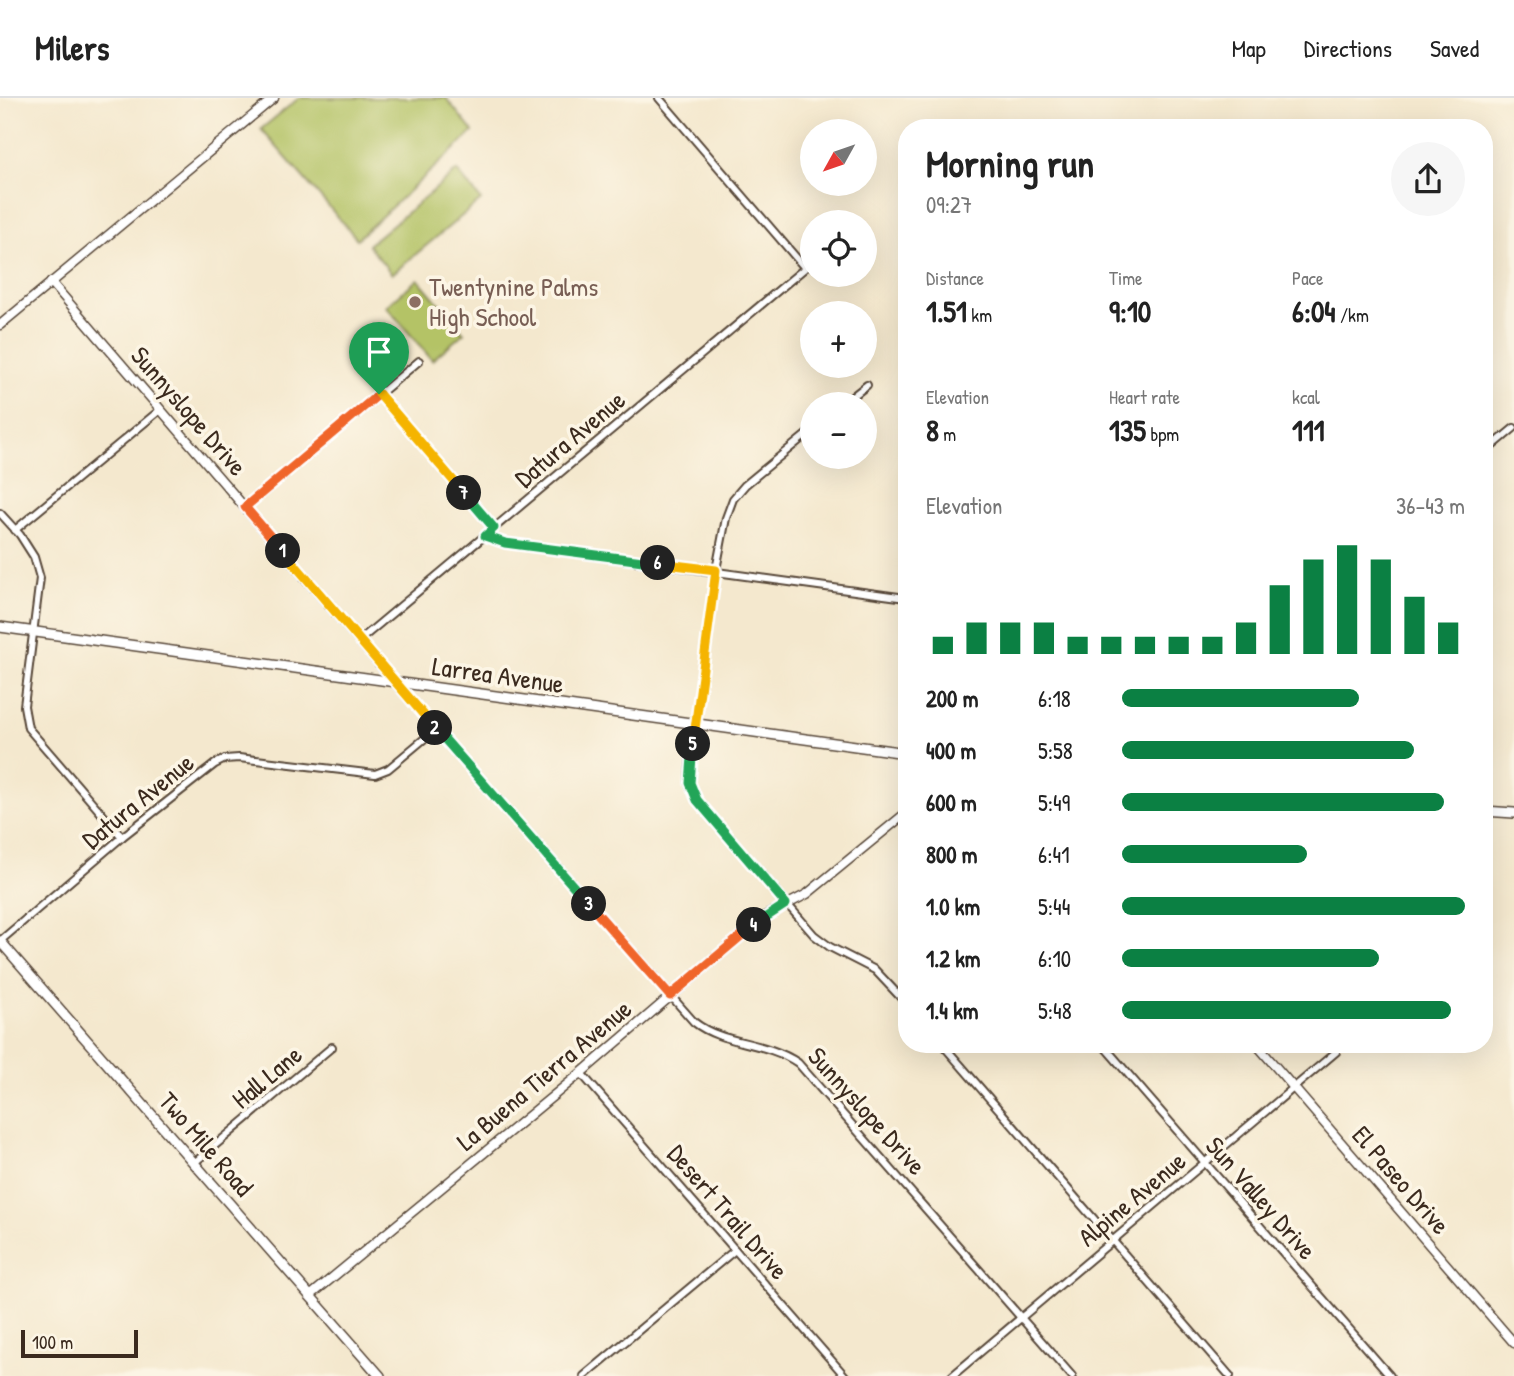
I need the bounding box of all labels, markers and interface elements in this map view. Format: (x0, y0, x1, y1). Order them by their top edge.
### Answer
text: Milers (35, 26, 109, 70)
text: Map (1232, 32, 1266, 64)
text: Directions (1304, 32, 1392, 64)
text: Saved (1430, 32, 1479, 64)
north arrow (800, 119, 877, 196)
map controls (800, 119, 877, 469)
text: Morning run (926, 137, 1094, 189)
button: share (1391, 142, 1465, 216)
text: 09:27 (926, 189, 972, 220)
button: locate (800, 210, 877, 287)
text: Distance (926, 265, 984, 291)
text: Time (1109, 265, 1143, 291)
text: Pace (1292, 265, 1324, 291)
place label: Twentynine Palms High School (429, 269, 598, 334)
text: 1.51 (926, 291, 967, 331)
text: 9:10 (1109, 291, 1151, 331)
text: 6:04 (1292, 291, 1336, 331)
marker: Twentynine Palms High School (407, 294, 423, 310)
button: + (800, 301, 877, 378)
text: km (967, 302, 992, 328)
text: /km (1336, 302, 1369, 328)
pin (349, 322, 409, 394)
icon: arrive (360, 333, 398, 371)
street label: Sunnyslope Drive (123, 339, 255, 483)
street label: Datura Avenue (507, 382, 632, 495)
text: Elevation (926, 384, 989, 410)
text: Heart rate (1109, 384, 1180, 410)
text: kcal (1292, 384, 1320, 410)
button: − (800, 392, 877, 469)
text: 8 (926, 410, 939, 450)
text: 135 (1109, 410, 1146, 450)
text: 111 (1292, 410, 1325, 450)
text: m (939, 421, 956, 447)
text: bpm (1146, 421, 1179, 447)
pin: 7 (447, 476, 482, 510)
text: 7 (459, 479, 468, 505)
text: Elevation (926, 490, 1002, 521)
text: 36–43 m (1396, 490, 1465, 521)
pin: 1 (266, 533, 300, 568)
text: 1 (279, 537, 286, 563)
pin: 6 (640, 546, 676, 580)
text: 6 (654, 549, 661, 575)
street label: Larrea Avenue (430, 648, 566, 701)
text: 200 m (926, 683, 978, 714)
text: 6:18 (1038, 683, 1071, 714)
pin: 2 (418, 710, 452, 746)
text: 2 (430, 714, 439, 740)
pin: 5 (676, 726, 710, 762)
text: 5 (688, 730, 697, 756)
text: 400 m (926, 735, 976, 766)
text: 5:58 (1038, 735, 1073, 766)
street label: Datura Avenue (75, 745, 201, 856)
text: 600 m (926, 787, 977, 818)
text: 5:49 (1038, 787, 1070, 818)
text: 800 m (926, 839, 978, 870)
text: 6:41 (1038, 839, 1070, 870)
pin: 3 (572, 886, 606, 922)
text: 3 (584, 890, 593, 916)
text: 1.0 km (926, 891, 980, 922)
text: 5:44 (1038, 891, 1070, 922)
pin: 4 (736, 908, 772, 942)
text: 4 (750, 911, 757, 937)
text: 1.2 km (926, 943, 981, 974)
text: 6:10 (1038, 943, 1071, 974)
street label: La Buena Tierra Avenue (449, 991, 638, 1158)
text: 1.4 km (926, 995, 978, 1026)
text: 5:48 (1038, 995, 1072, 1026)
street label: Hall Lane (224, 1037, 309, 1116)
street label: Sunnyslope Drive (801, 1039, 934, 1182)
street label: Two Mile Road (151, 1084, 262, 1203)
street label: El Paseo Drive (1345, 1118, 1458, 1241)
street label: Sun Valley Drive (1198, 1129, 1325, 1267)
street label: Desert Trail Drive (660, 1137, 797, 1287)
street label: Alpine Avenue (1070, 1143, 1193, 1254)
scale bar (21, 1327, 138, 1359)
text: 100 m (32, 1329, 73, 1355)

